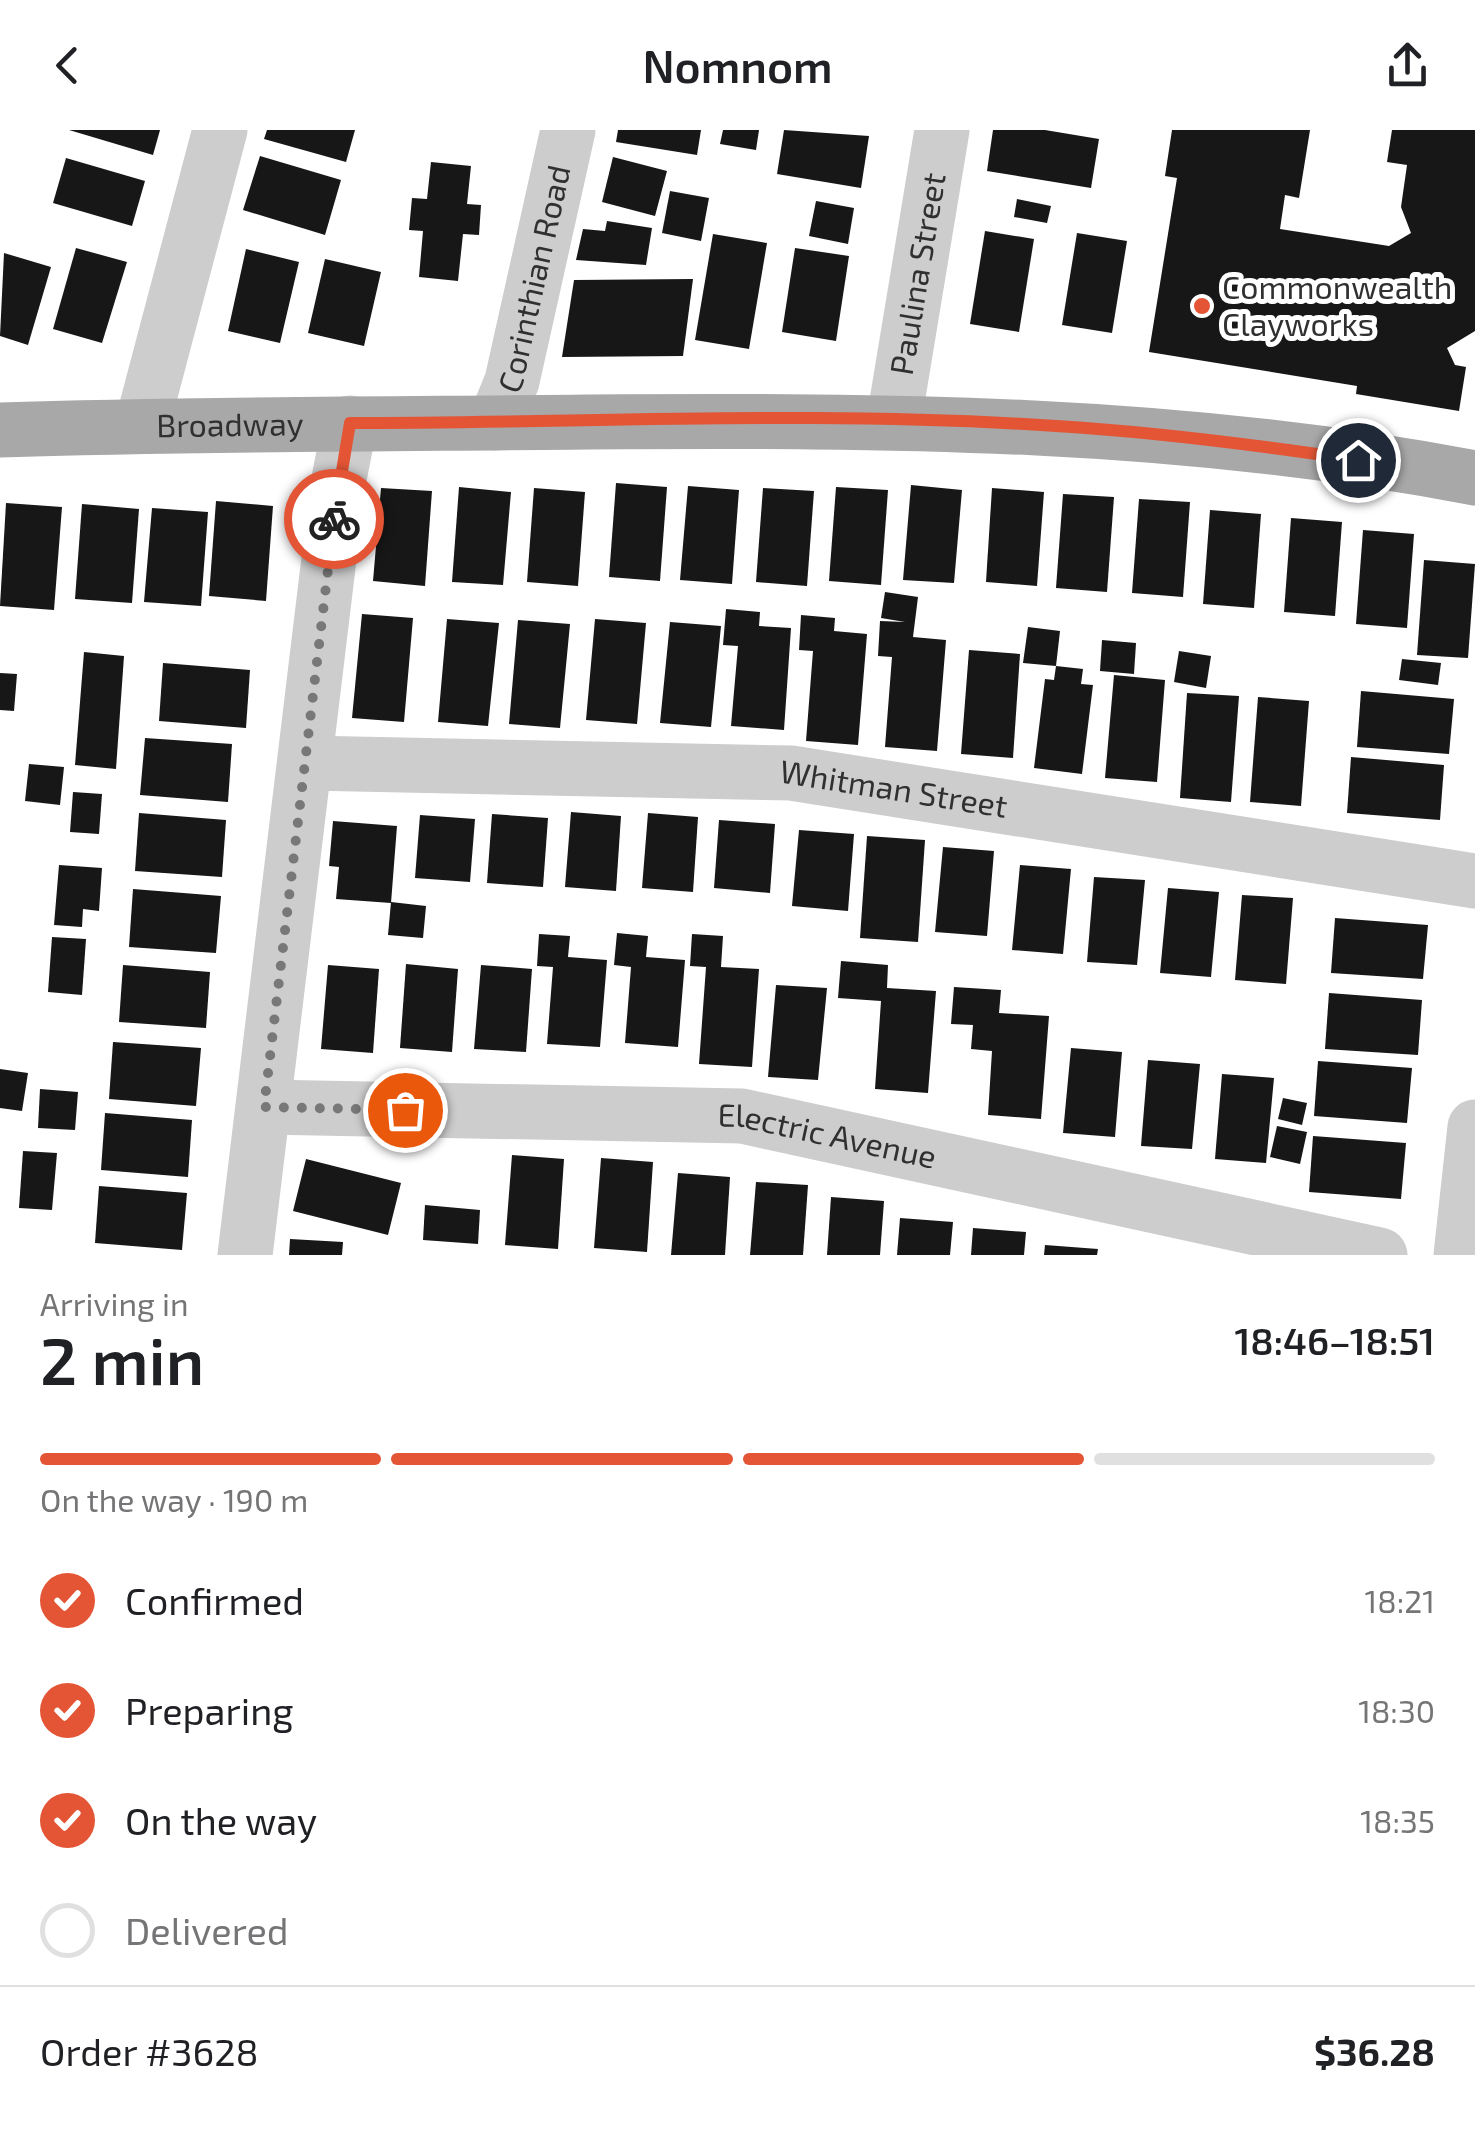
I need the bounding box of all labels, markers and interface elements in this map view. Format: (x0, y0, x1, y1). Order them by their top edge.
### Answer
icon: back (40, 38, 95, 93)
text: Nomnom (642, 38, 833, 92)
icon: share (1380, 38, 1435, 93)
street label: Corinthian Road (488, 161, 577, 398)
street label: Paulina Street (881, 170, 952, 378)
place label: Commonwealth Clayworks (1222, 267, 1452, 342)
marker: Commonwealth Clayworks (1191, 295, 1213, 317)
street label: Broadway (156, 403, 304, 443)
pin (1316, 418, 1401, 503)
icon: home (1331, 433, 1386, 488)
courier (284, 469, 384, 569)
icon: bike (307, 492, 362, 547)
street label: Whitman Street (778, 751, 1010, 824)
pin (363, 1068, 448, 1153)
icon: bag (378, 1083, 433, 1138)
street label: Electric Avenue (717, 1095, 940, 1175)
text: Arriving in (40, 1284, 189, 1322)
text: 18:46–18:51 (1234, 1317, 1435, 1363)
text: 2 min (40, 1320, 204, 1398)
text: On the way · 190 m (40, 1480, 308, 1518)
icon: check (40, 1573, 95, 1628)
text: Confirmed (125, 1577, 304, 1623)
text: 18:21 (1365, 1581, 1435, 1619)
icon: check (40, 1683, 95, 1738)
text: Preparing (125, 1687, 293, 1733)
text: 18:30 (1358, 1691, 1435, 1729)
icon: check (40, 1793, 95, 1848)
text: On the way (125, 1797, 317, 1843)
text: 18:35 (1360, 1801, 1435, 1839)
text: Delivered (125, 1907, 289, 1953)
text: Order #3628 (40, 2028, 259, 2074)
text: $36.28 (1314, 2028, 1435, 2074)

